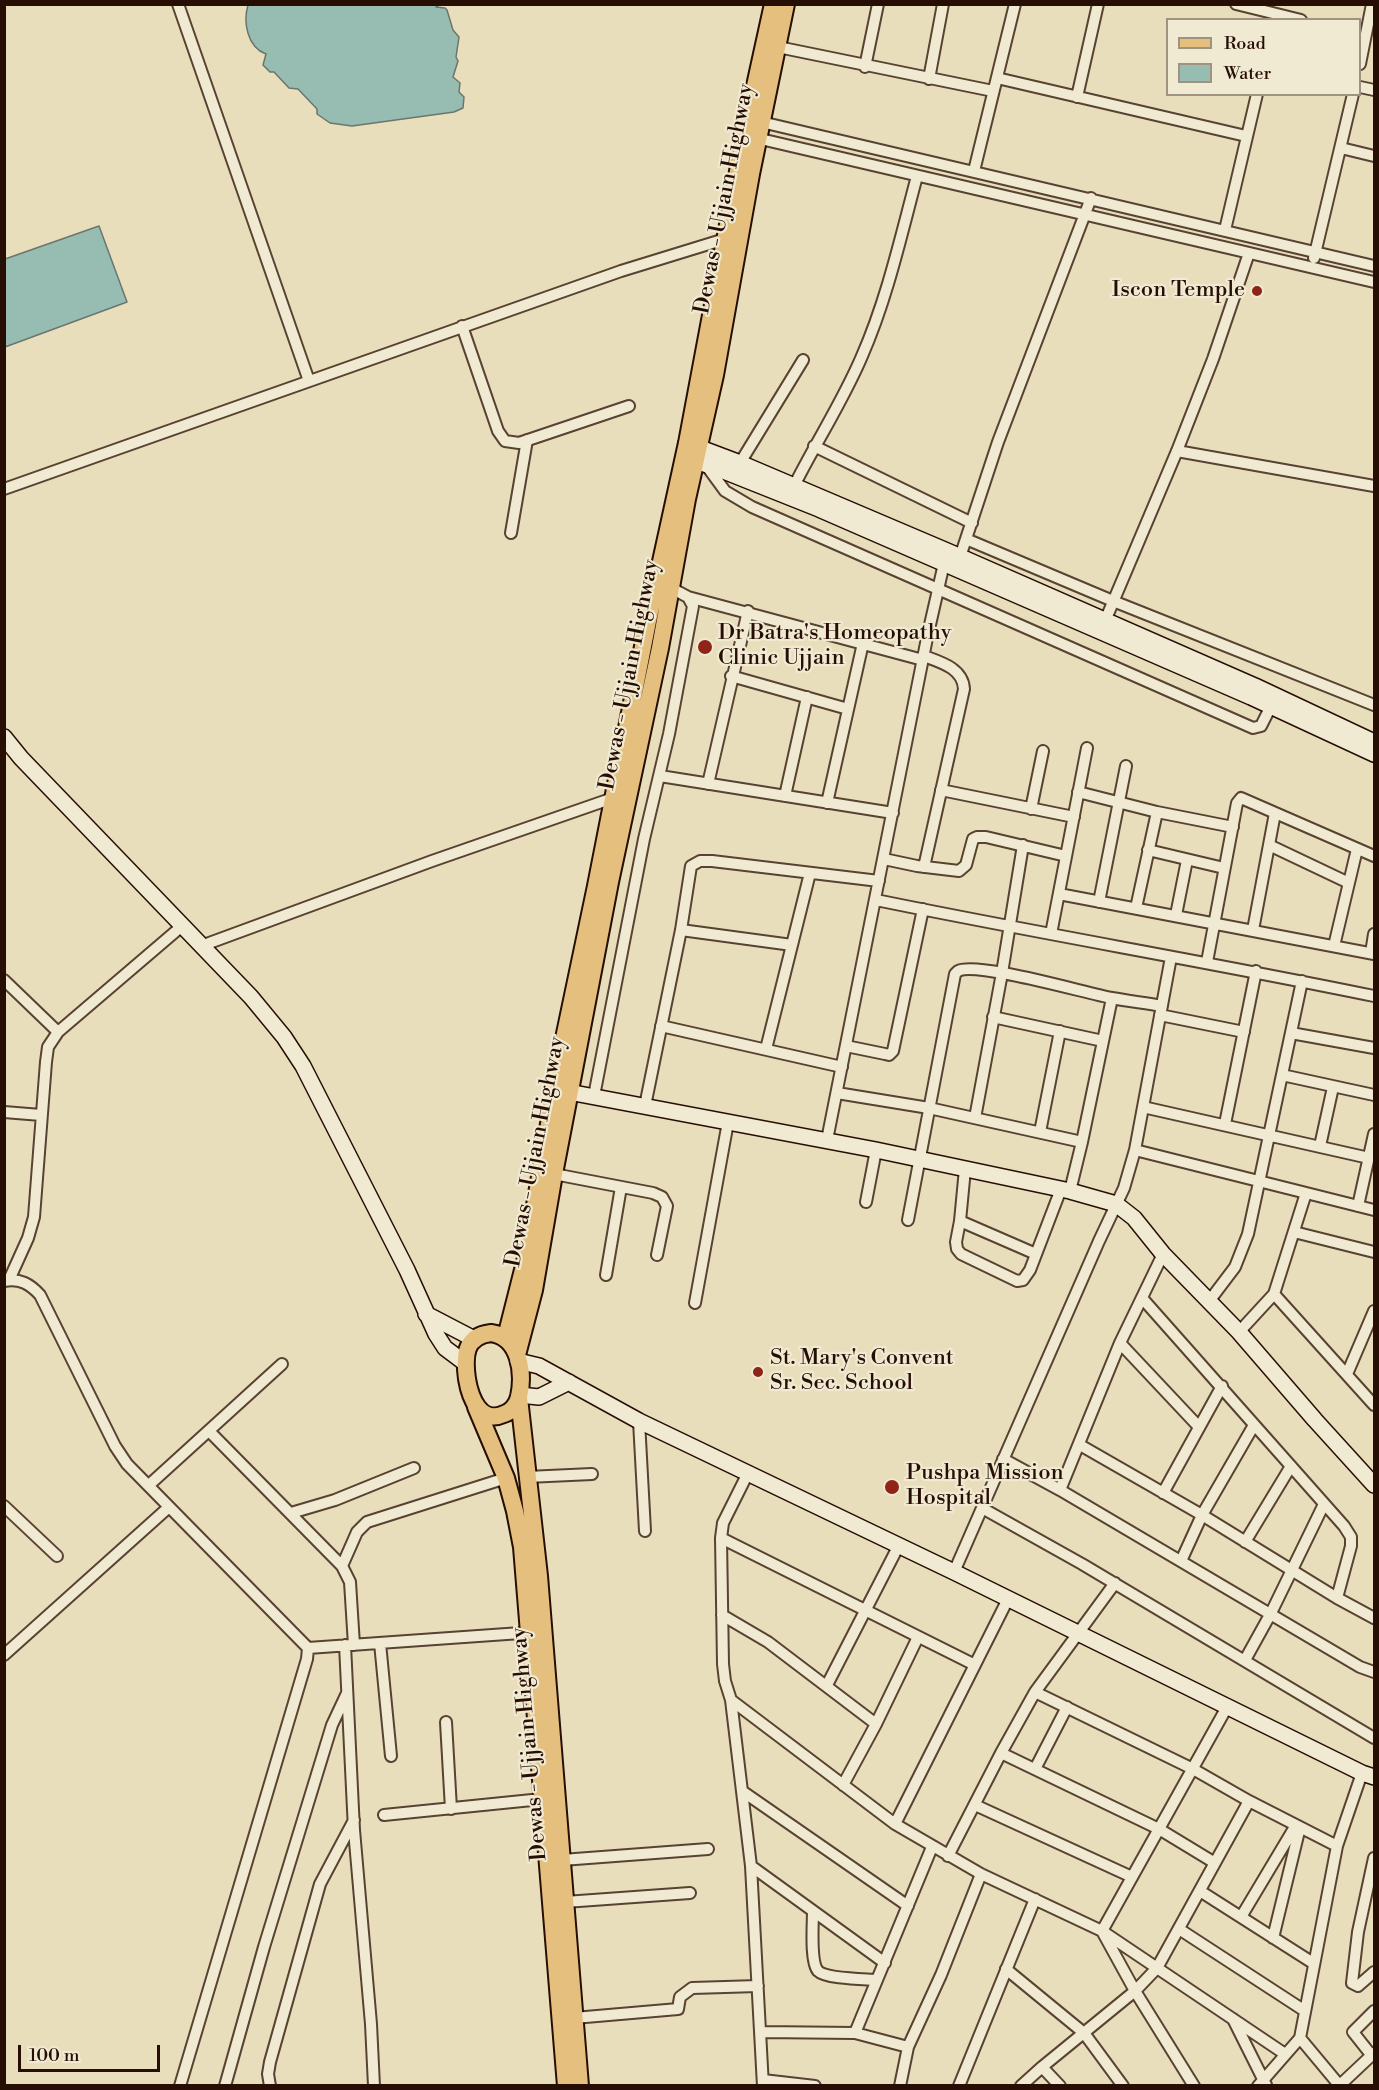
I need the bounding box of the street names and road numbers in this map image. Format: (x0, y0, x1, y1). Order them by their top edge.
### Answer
street label: Dewas - Ujjain Highway (690, 81, 760, 317)
street label: Dewas - Ujjain Highway (595, 557, 665, 793)
street label: Dewas - Ujjain Highway (501, 1034, 571, 1270)
street label: Dewas - Ujjain Highway (507, 1626, 553, 1862)

